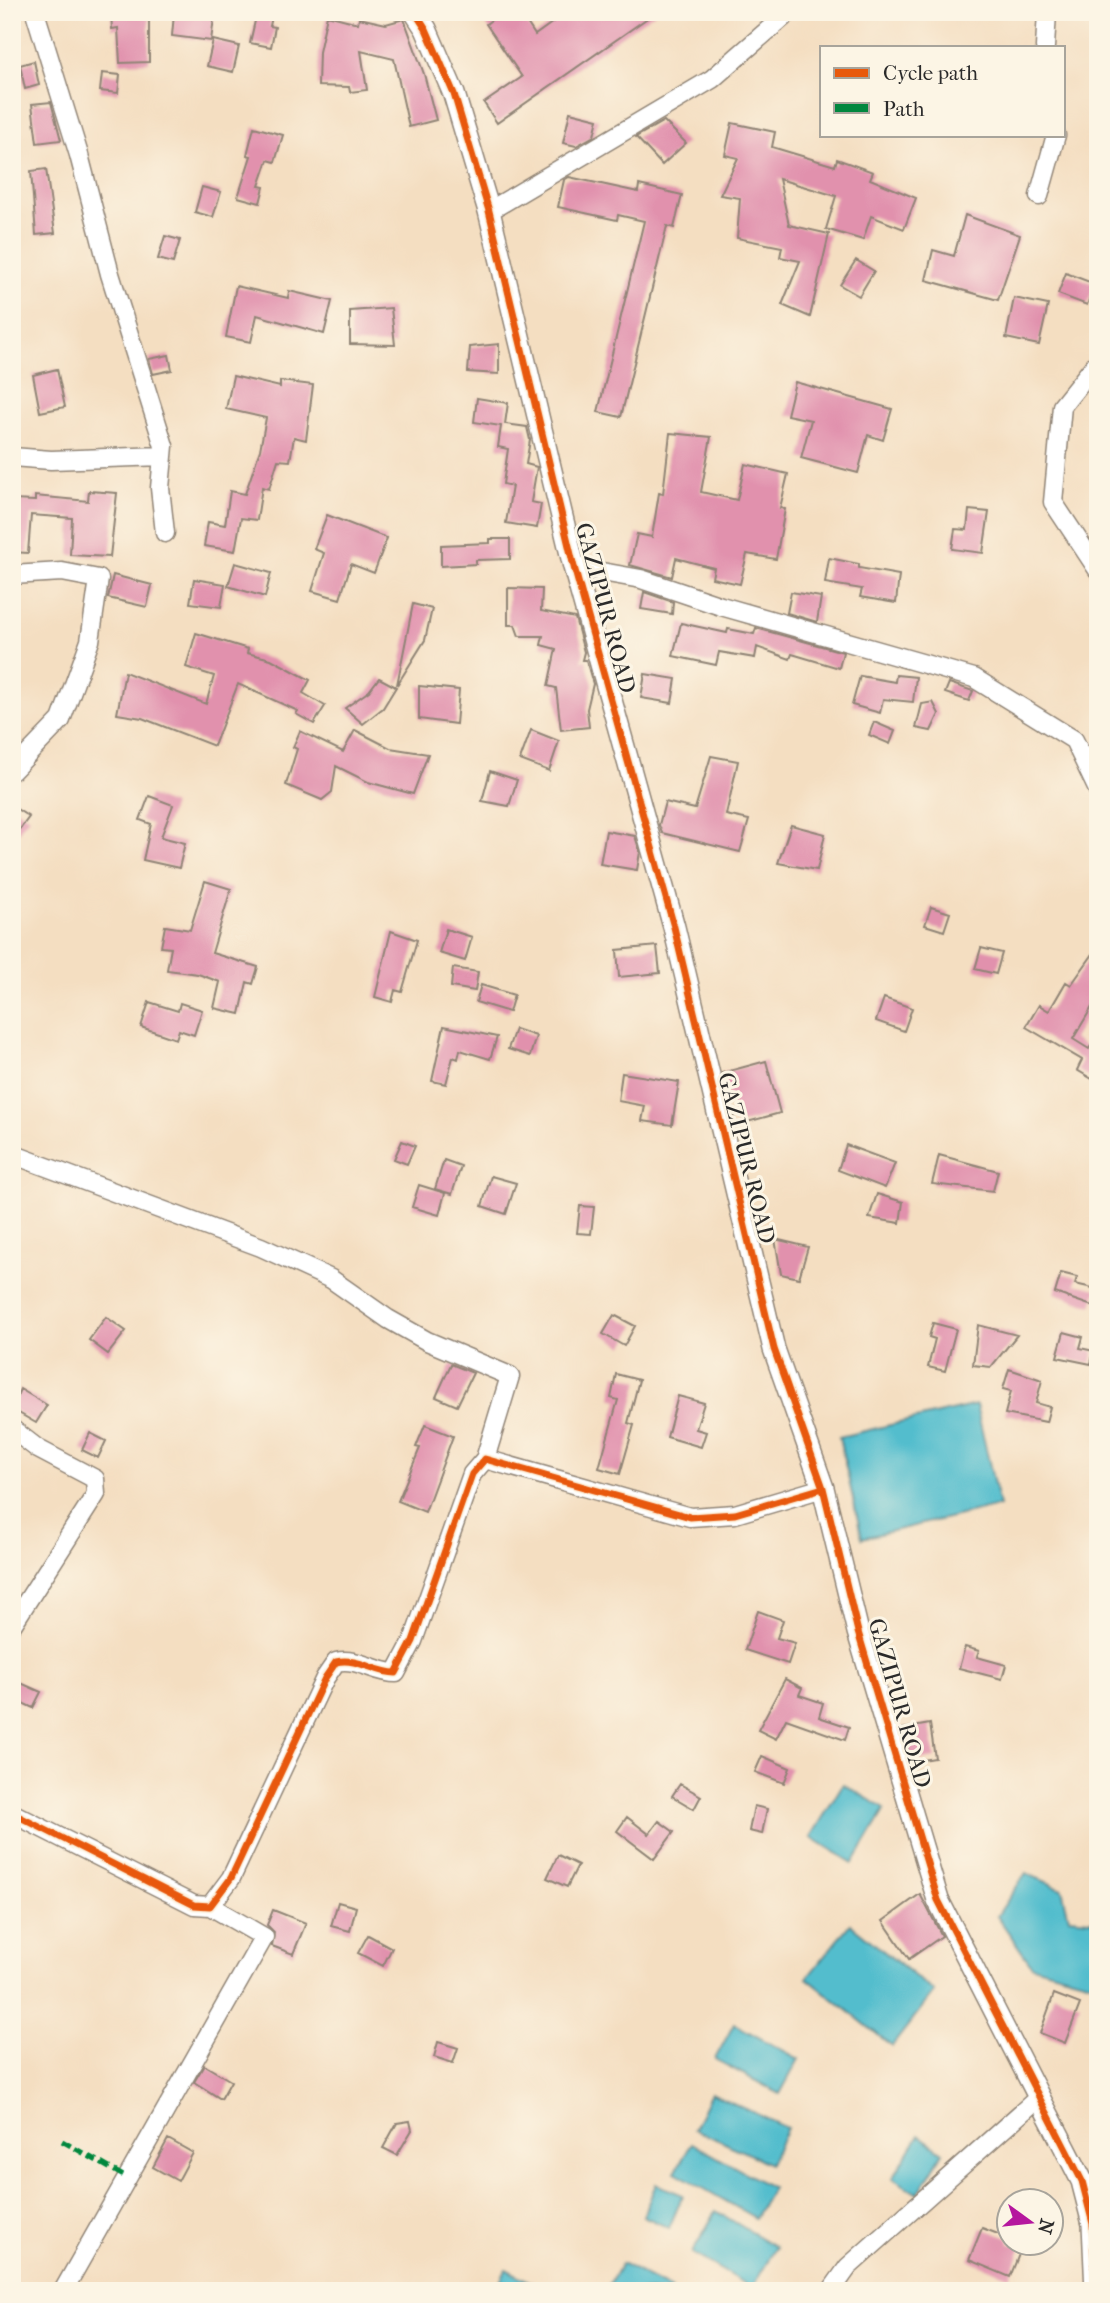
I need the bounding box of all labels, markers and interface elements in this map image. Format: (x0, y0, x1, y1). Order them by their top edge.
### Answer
legend (820, 46, 1064, 136)
text: Cycle path (883, 61, 978, 85)
text: Path (883, 97, 925, 121)
street label: GAZIPUR ROAD (570, 520, 641, 696)
street label: GAZIPUR ROAD (712, 1070, 781, 1246)
street label: GAZIPUR ROAD (862, 1615, 937, 1791)
north arrow (995, 2188, 1064, 2258)
text: N (1033, 2216, 1058, 2237)

